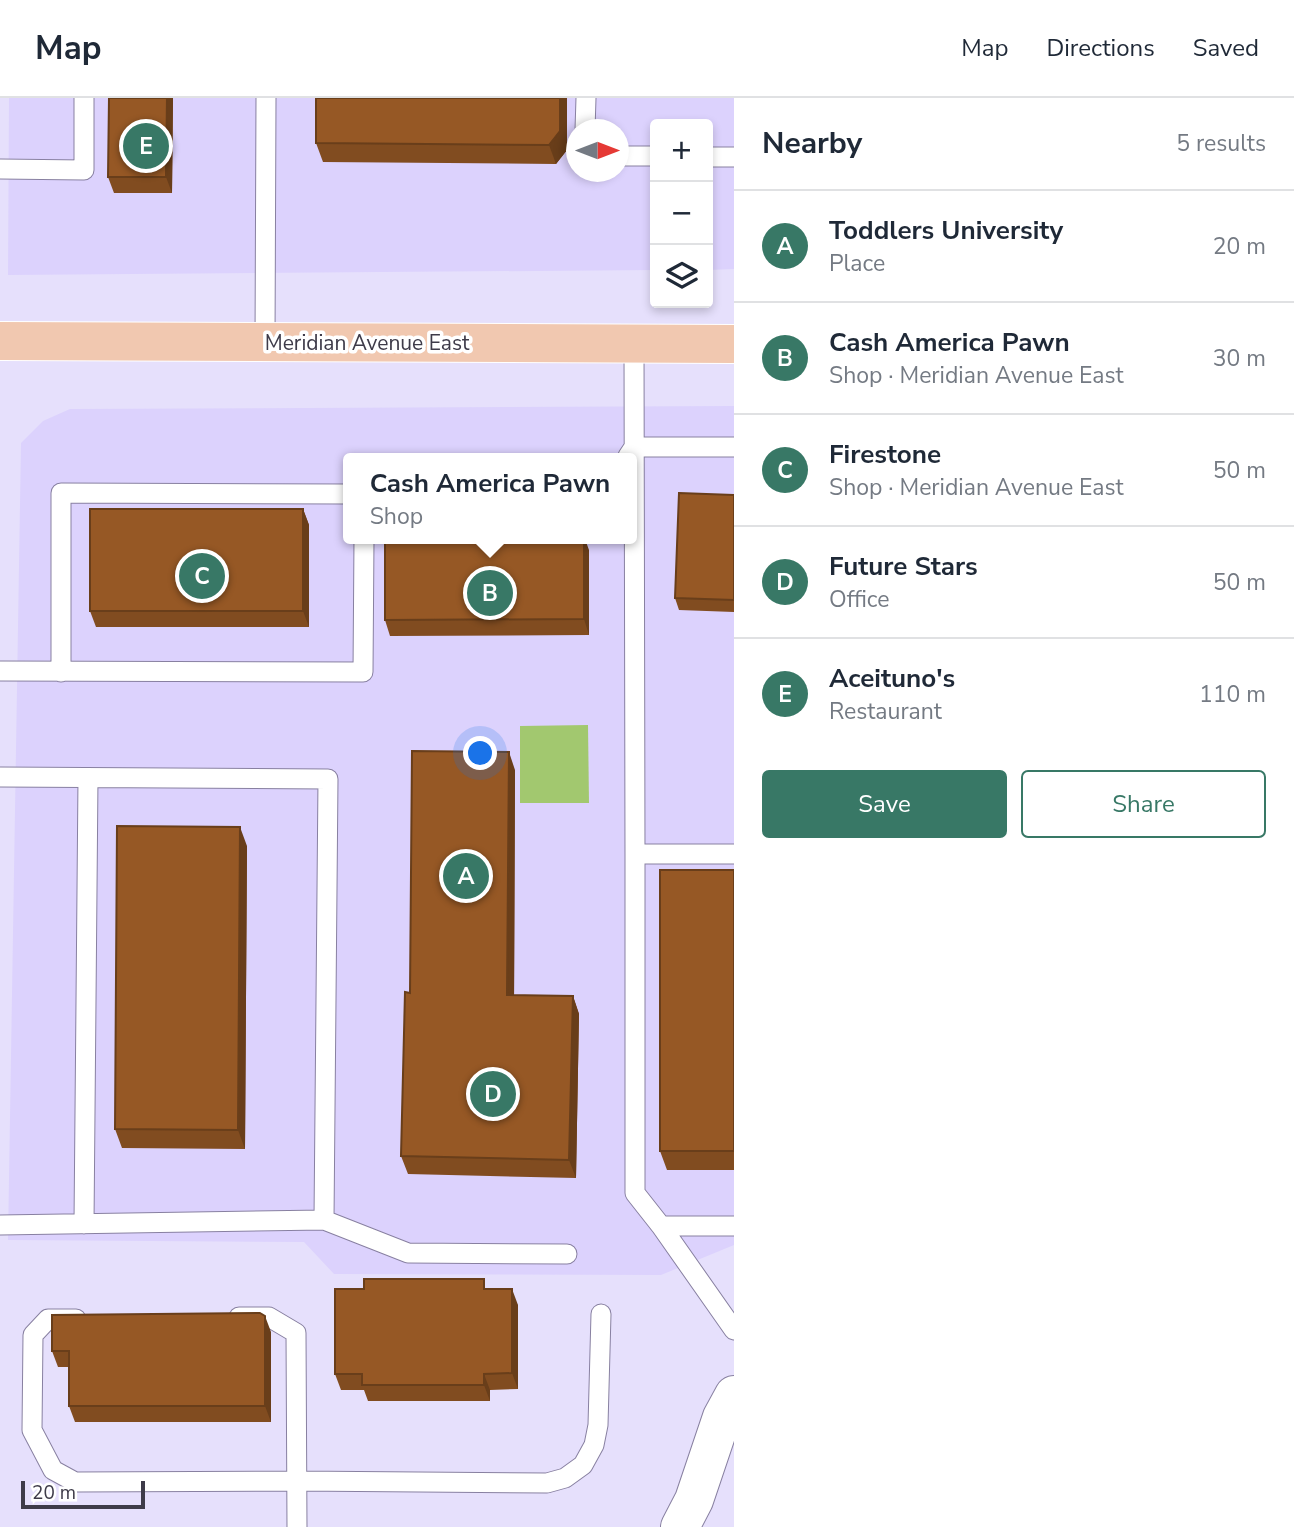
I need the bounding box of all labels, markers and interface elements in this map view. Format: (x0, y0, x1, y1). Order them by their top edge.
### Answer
text: Map (35, 26, 102, 71)
text: Map (961, 32, 1008, 64)
text: Directions (1046, 32, 1155, 64)
text: Saved (1193, 32, 1259, 64)
north arrow (566, 119, 629, 182)
map controls (650, 119, 713, 308)
button: + (650, 119, 713, 182)
pin: E (123, 120, 169, 172)
text: Nearby (762, 123, 862, 164)
text: 5 results (1176, 128, 1266, 159)
button: − (650, 182, 713, 245)
text: Toddlers University (829, 213, 1063, 248)
text: A (776, 231, 794, 262)
text: 20 m (1213, 231, 1266, 262)
button: layers (650, 245, 713, 308)
text: Place (829, 248, 885, 279)
text: Cash America Pawn (829, 325, 1070, 360)
street label: Meridian Avenue East (265, 329, 470, 357)
text: B (777, 343, 793, 374)
text: 30 m (1213, 343, 1266, 374)
text: Shop · Meridian Avenue East (829, 360, 1123, 391)
text: Firestone (829, 437, 941, 472)
popup (343, 453, 637, 544)
text: C (777, 455, 793, 486)
text: 50 m (1213, 455, 1266, 486)
text: Cash America Pawn (370, 466, 610, 501)
text: Shop · Meridian Avenue East (829, 472, 1123, 503)
text: Shop (370, 501, 423, 532)
text: Future Stars (829, 549, 978, 584)
pin: C (179, 550, 225, 602)
pin: B (467, 567, 513, 619)
text: D (776, 567, 794, 598)
text: 50 m (1213, 567, 1266, 598)
text: Office (829, 584, 889, 615)
text: Aceituno's (829, 661, 955, 696)
text: E (778, 679, 792, 710)
text: 110 m (1199, 679, 1266, 710)
text: Restaurant (829, 696, 942, 727)
your location (463, 736, 497, 770)
button: Save (762, 770, 1007, 838)
button: Share (1021, 770, 1266, 838)
pin: A (443, 850, 489, 902)
pin: D (470, 1068, 516, 1120)
scale bar (21, 1478, 145, 1510)
text: 20 m (32, 1480, 76, 1506)

